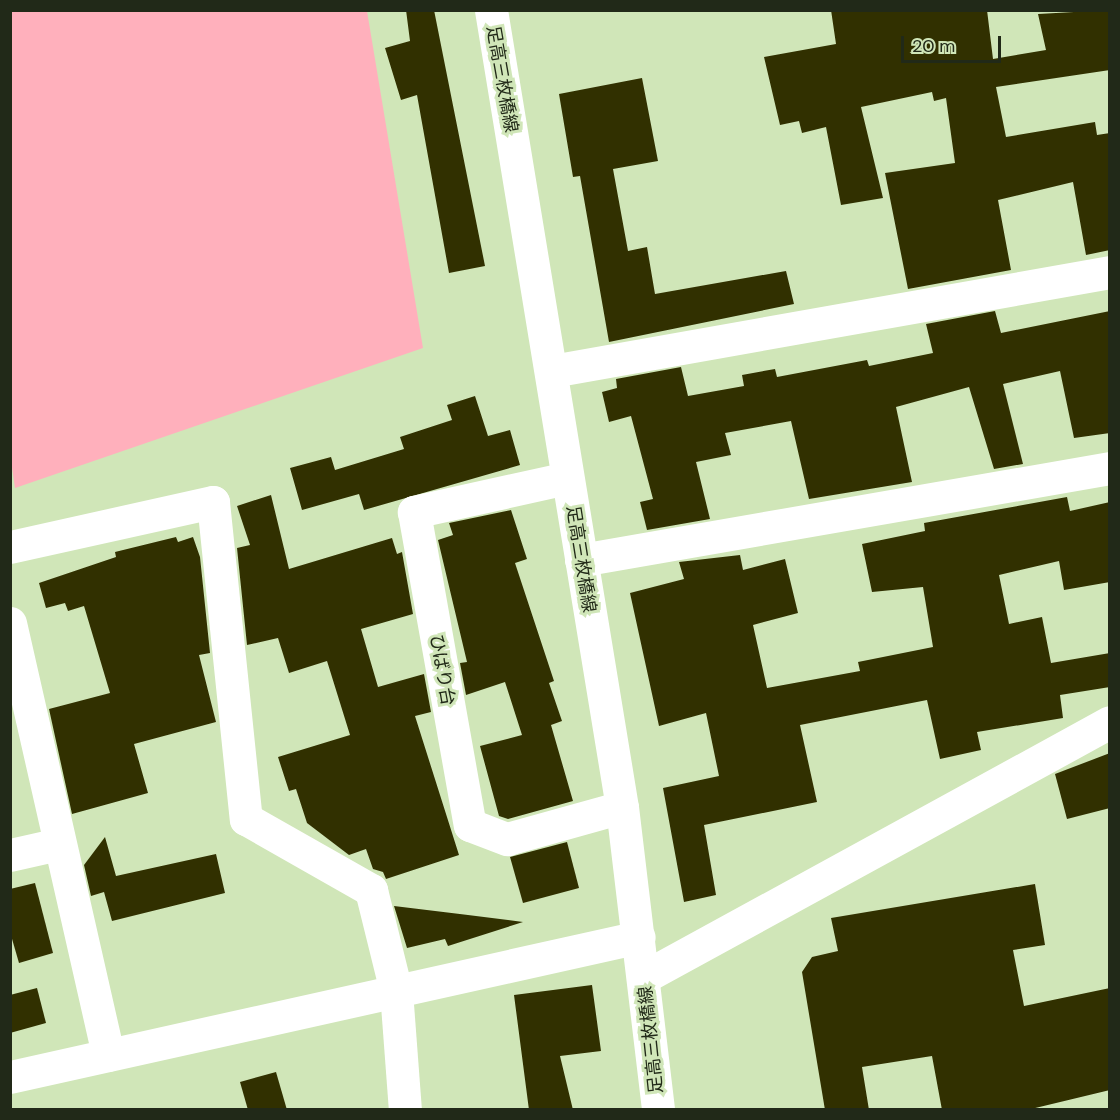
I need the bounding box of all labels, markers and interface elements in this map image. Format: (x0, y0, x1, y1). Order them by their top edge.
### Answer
street label: 足高三枚橋線 (482, 24, 522, 134)
scale bar (904, 24, 1004, 62)
text: 20 m (912, 34, 955, 58)
street label: 足高三枚橋線 (562, 504, 600, 614)
street label: ひばり台 (425, 633, 459, 707)
street label: 足高三枚橋線 (635, 985, 667, 1095)

